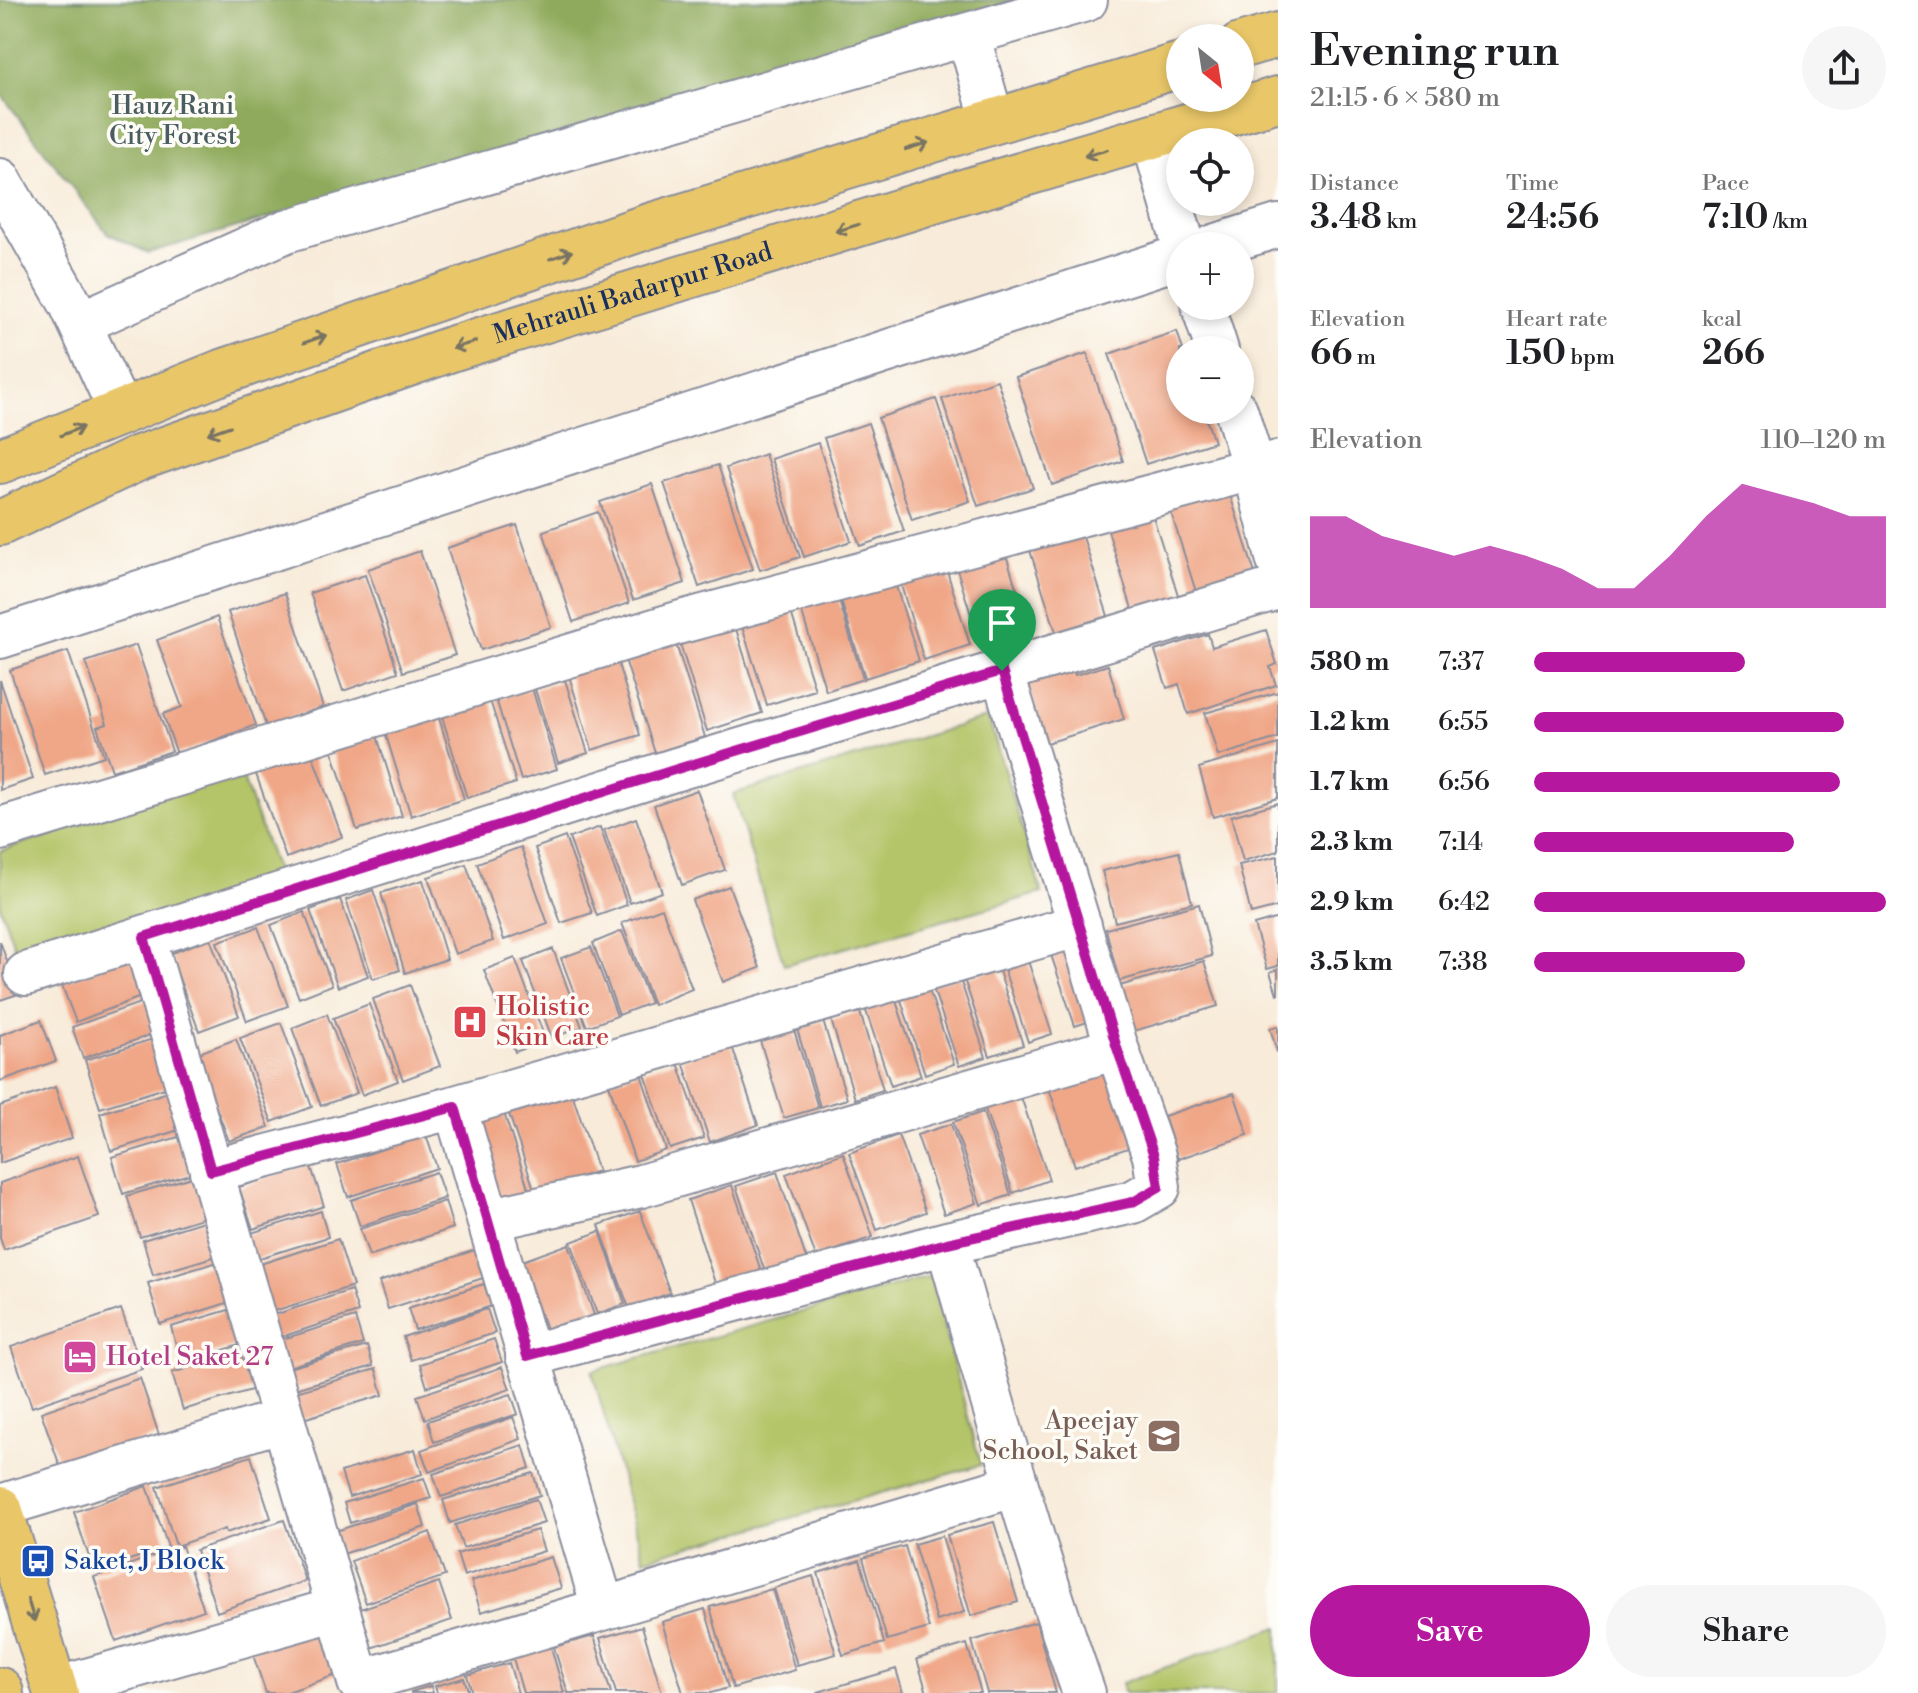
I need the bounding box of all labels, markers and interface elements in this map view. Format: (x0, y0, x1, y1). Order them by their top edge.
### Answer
north arrow (1166, 24, 1254, 112)
map controls (1166, 24, 1254, 424)
text: Evening run (1310, 24, 1559, 79)
button: share (1802, 26, 1886, 110)
text: 21:15 · 6 × 580 m (1310, 82, 1500, 114)
park label: Hauz Rani City Forest (109, 90, 237, 152)
button: locate (1166, 128, 1254, 216)
one-way arrow (904, 138, 929, 152)
one-way arrow (1083, 146, 1109, 161)
text: Distance (1310, 170, 1399, 197)
text: Time (1506, 170, 1559, 197)
text: Pace (1702, 170, 1749, 197)
text: 3.48 (1310, 197, 1382, 239)
text: 24:56 (1506, 197, 1599, 239)
text: 7:10 (1702, 197, 1769, 239)
text: km (1382, 208, 1417, 235)
text: /km (1769, 208, 1808, 235)
one-way arrow (834, 221, 860, 236)
button: + (1166, 232, 1254, 320)
street label: Mehrauli Badarpur Road (489, 235, 776, 351)
one-way arrow (549, 247, 574, 262)
text: Elevation (1310, 306, 1405, 333)
text: Heart rate (1506, 306, 1608, 333)
text: kcal (1702, 306, 1742, 333)
one-way arrow (303, 331, 328, 346)
text: 66 (1310, 333, 1352, 375)
text: 150 (1506, 333, 1566, 375)
text: 266 (1702, 333, 1765, 375)
button: − (1166, 336, 1254, 424)
one-way arrow (452, 338, 477, 353)
text: m (1352, 344, 1376, 371)
text: bpm (1566, 344, 1615, 371)
one-way arrow (59, 423, 84, 437)
one-way arrow (206, 424, 231, 439)
text: Elevation (1310, 424, 1423, 456)
text: 110–120 m (1760, 424, 1886, 456)
pin (968, 589, 1036, 671)
icon: arrive (980, 601, 1024, 645)
text: 580 m (1310, 646, 1389, 678)
text: 7:37 (1438, 646, 1484, 678)
text: 1.2 km (1310, 706, 1390, 738)
text: 6:55 (1438, 706, 1488, 738)
text: 1.7 km (1310, 766, 1389, 798)
text: 6:56 (1438, 766, 1490, 798)
text: 2.3 km (1310, 826, 1393, 858)
text: 7:14 (1438, 826, 1483, 858)
text: 2.9 km (1310, 886, 1394, 918)
text: 6:42 (1438, 886, 1490, 918)
text: 3.5 km (1310, 946, 1393, 978)
text: 7:38 (1438, 946, 1488, 978)
place label: Holistic Skin Care (496, 991, 609, 1053)
hospital icon: Holistic Skin Care (451, 1003, 489, 1041)
hotel icon: Hotel Saket 27 (61, 1338, 99, 1376)
place label: Hotel Saket 27 (106, 1341, 273, 1373)
place label: Apeejay School, Saket (983, 1405, 1138, 1467)
school or university icon: Apeejay School, Saket (1145, 1417, 1183, 1455)
bus stop icon: Saket, J Block (19, 1542, 57, 1580)
place label: Saket, J Block (64, 1545, 225, 1577)
button: Save (1310, 1585, 1590, 1677)
button: Share (1606, 1585, 1886, 1677)
one-way arrow (24, 1597, 39, 1623)

